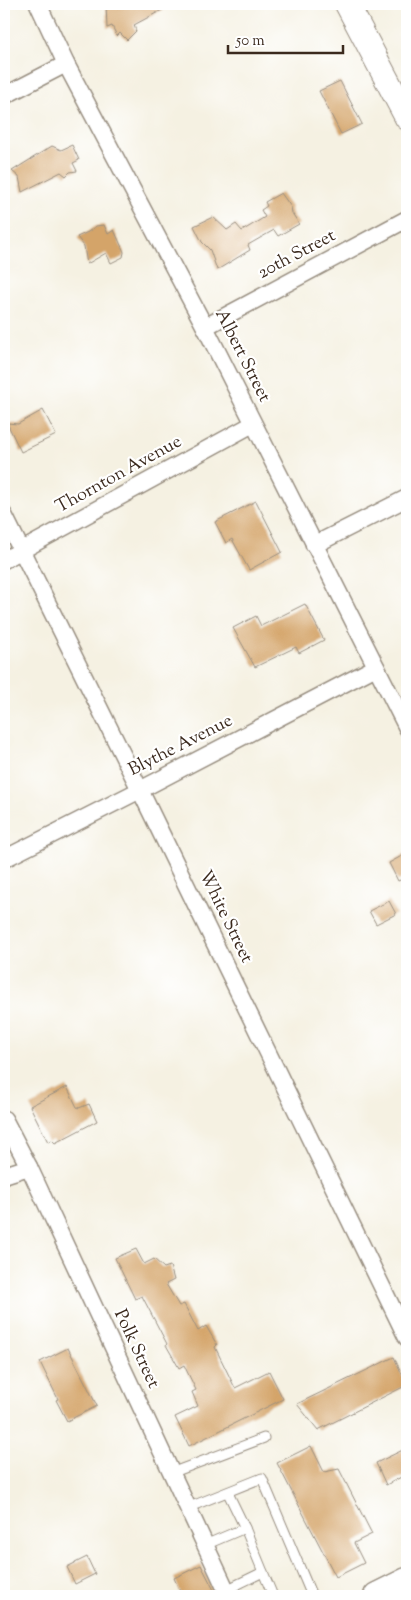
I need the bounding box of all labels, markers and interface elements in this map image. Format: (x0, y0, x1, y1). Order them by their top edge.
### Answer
scale bar (228, 22, 344, 54)
text: 50 m (235, 31, 265, 52)
street label: 20th Street (253, 224, 341, 286)
street label: Albert Street (207, 305, 277, 407)
street label: Thornton Avenue (51, 430, 187, 520)
street label: Blythe Avenue (124, 709, 238, 783)
street label: White Street (191, 866, 259, 968)
street label: Polk Street (106, 1305, 166, 1393)

